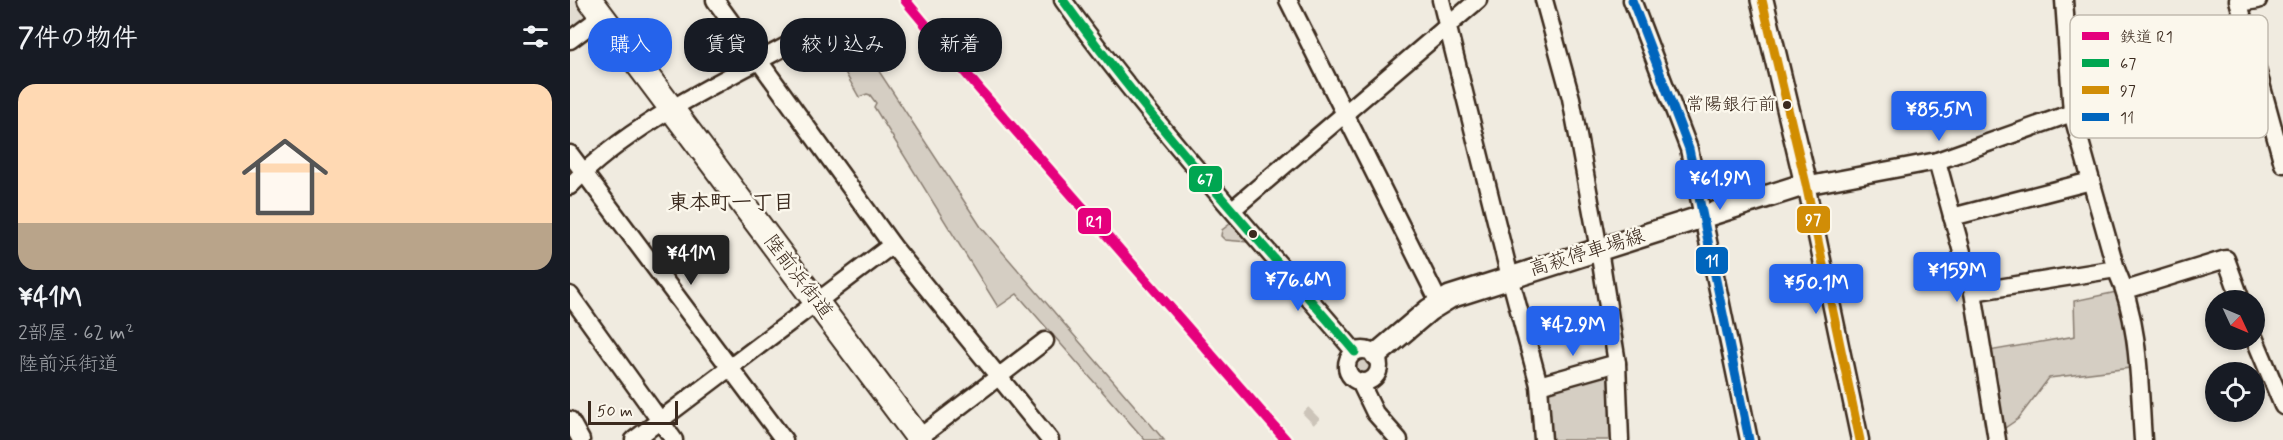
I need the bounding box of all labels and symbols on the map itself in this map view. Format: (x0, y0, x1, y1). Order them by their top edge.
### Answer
legend (2070, 15, 2268, 138)
text: 鉄道 R1 (2120, 27, 2173, 48)
text: 67 (2120, 54, 2136, 75)
text: 97 (2120, 81, 2136, 102)
pin: ¥85.5M (1890, 91, 1988, 142)
place label: 常陽銀行前 (1686, 93, 1776, 117)
marker: 常陽銀行前 (1781, 99, 1793, 111)
text: 11 (2120, 108, 2134, 129)
pin: ¥61.9M (1671, 160, 1769, 211)
line badge: 67 (1188, 165, 1223, 193)
text: 67 (1197, 170, 1213, 191)
district label: 東本町一丁目 (668, 189, 794, 217)
line badge: 97 (1796, 205, 1831, 234)
line badge: R1 (1077, 207, 1112, 235)
text: 97 (1805, 210, 1821, 231)
text: R1 (1086, 212, 1102, 233)
street label: 高萩停車場線 (1526, 223, 1648, 283)
unlabelled marker (1247, 228, 1259, 240)
street label: 陸前浜街道 (757, 229, 839, 325)
pin: ¥41M (655, 235, 727, 286)
line badge: 11 (1695, 246, 1729, 275)
text: 11 (1705, 251, 1719, 272)
pin: ¥159M (1915, 252, 1999, 303)
pin: ¥76.6M (1249, 261, 1347, 312)
pin: ¥50.1M (1767, 264, 1865, 315)
north arrow (2205, 290, 2265, 350)
pin: ¥42.9M (1524, 306, 1622, 357)
scale bar (588, 398, 678, 426)

